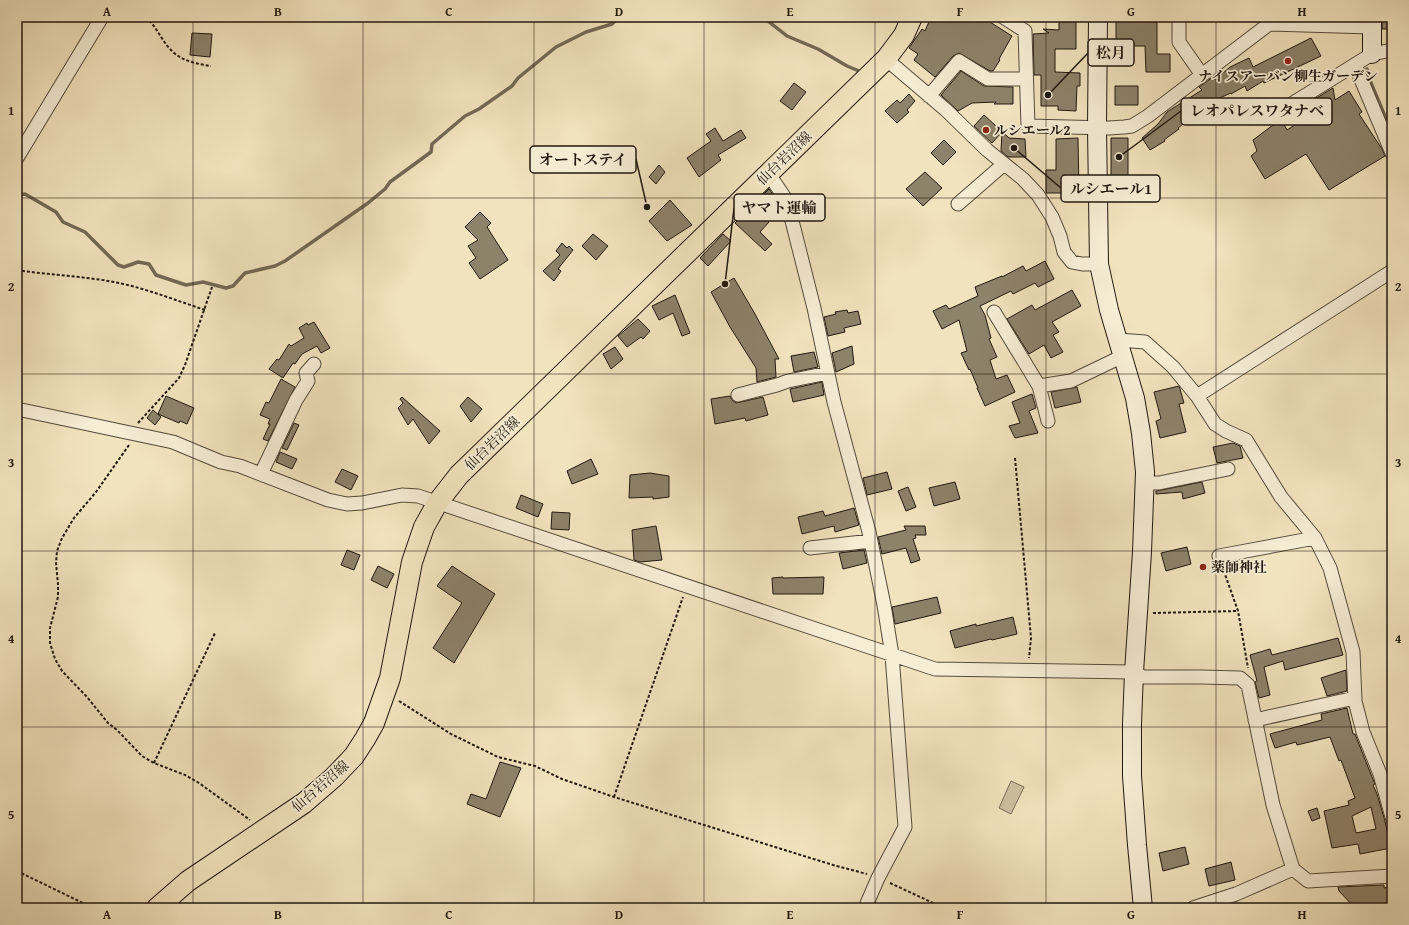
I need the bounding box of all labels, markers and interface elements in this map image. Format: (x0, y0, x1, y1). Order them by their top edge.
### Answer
text: A (103, 2, 112, 21)
text: B (274, 2, 282, 21)
text: C (445, 2, 453, 21)
text: D (615, 2, 623, 21)
text: E (787, 2, 794, 21)
text: F (957, 2, 964, 21)
text: G (1127, 2, 1135, 21)
text: H (1297, 2, 1307, 21)
callout: 松月 (1088, 39, 1134, 66)
text: 松月 (1096, 42, 1126, 63)
marker: ナイスアーバン柳生ガーデン (1283, 56, 1293, 66)
place label: ナイスアーバン柳生ガーデン (1198, 66, 1378, 86)
callout: レオパレスワタナベ (1181, 98, 1332, 125)
text: レオパレスワタナベ (1190, 100, 1324, 121)
text: 1 (8, 101, 14, 120)
text: 1 (1395, 101, 1401, 120)
place label: ルシエール2 (994, 120, 1071, 140)
marker: ルシエール2 (981, 125, 991, 135)
street label: 仙台岩沼線 (752, 126, 816, 190)
callout: オートステイ (530, 146, 636, 173)
text: オートステイ (539, 149, 627, 170)
callout: ルシエール1 (1061, 175, 1160, 202)
text: ルシエール1 (1070, 178, 1152, 199)
callout: ヤマト運輸 (734, 194, 825, 221)
text: ヤマト運輸 (741, 197, 817, 218)
text: 2 (8, 277, 15, 296)
text: 2 (1395, 277, 1402, 296)
street label: 仙台岩沼線 (460, 411, 524, 475)
text: 3 (8, 453, 14, 472)
text: 3 (1395, 453, 1401, 472)
place label: 薬師神社 (1211, 557, 1267, 577)
marker: 薬師神社 (1198, 562, 1208, 572)
text: 4 (8, 629, 15, 648)
text: 4 (1395, 629, 1402, 648)
street label: 仙台岩沼線 (287, 755, 353, 817)
text: 5 (8, 805, 15, 824)
text: 5 (1395, 805, 1402, 824)
text: A (103, 905, 112, 924)
text: B (274, 905, 282, 924)
text: C (445, 905, 453, 924)
text: D (615, 905, 623, 924)
text: E (787, 905, 794, 924)
text: F (957, 905, 964, 924)
text: G (1127, 905, 1135, 924)
text: H (1297, 905, 1307, 924)

